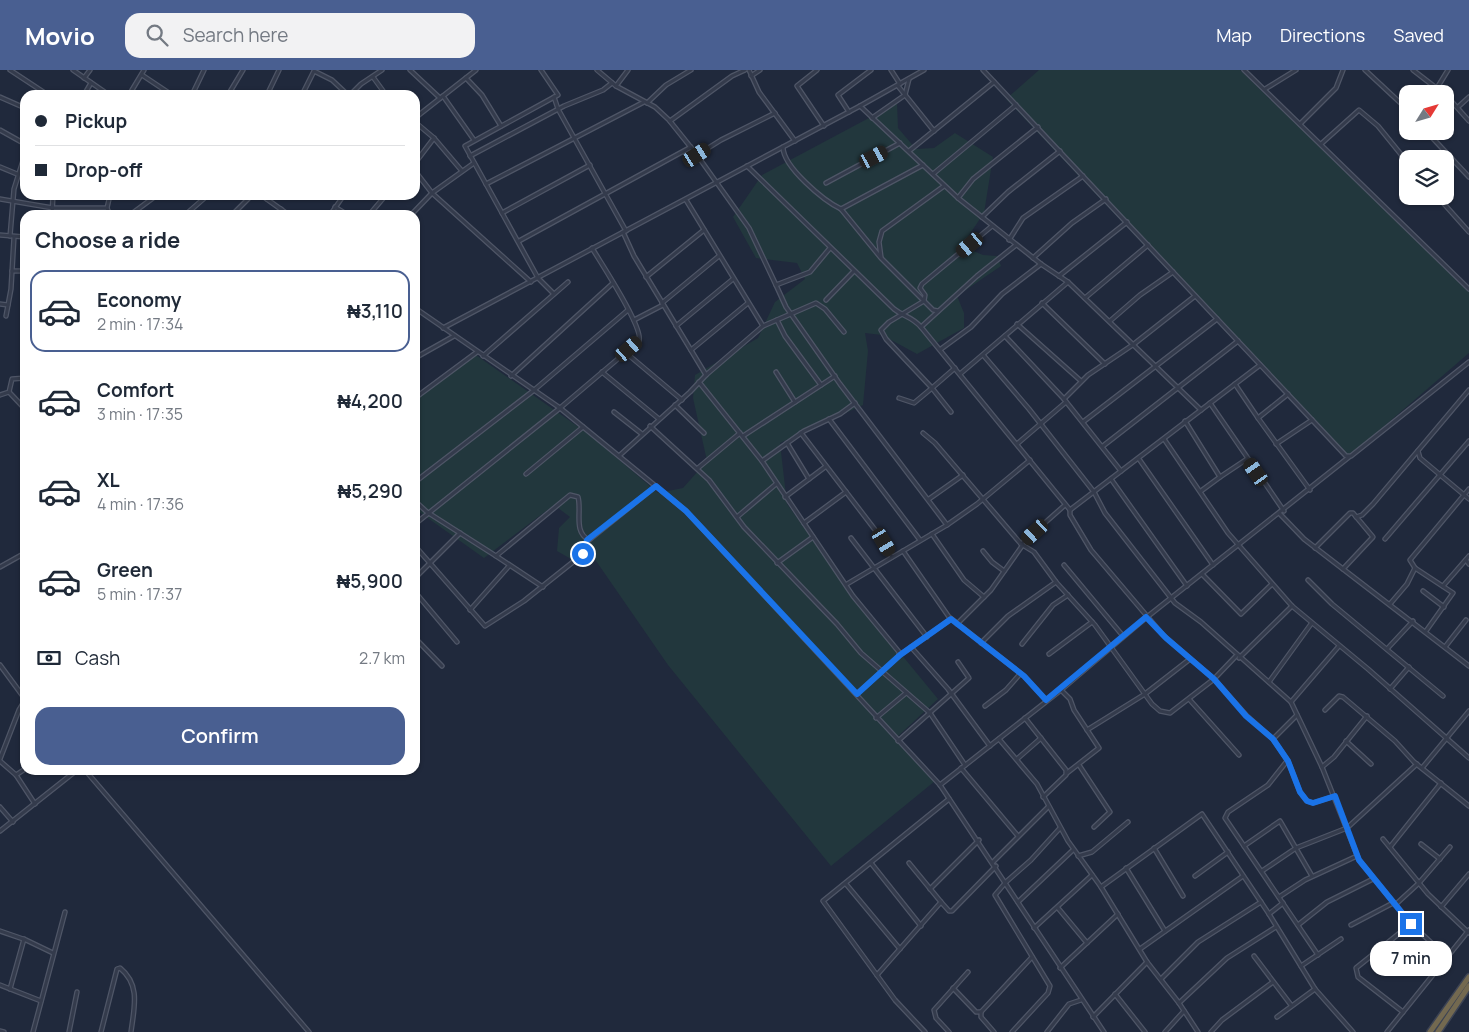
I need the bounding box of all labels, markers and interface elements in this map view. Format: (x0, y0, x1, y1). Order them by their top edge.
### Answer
search box (125, 13, 475, 58)
text: Movio (25, 19, 95, 52)
icon: search (143, 21, 171, 49)
text: Search here (183, 22, 288, 48)
text: Map (1216, 23, 1252, 47)
text: Directions (1280, 23, 1365, 47)
text: Saved (1393, 23, 1444, 47)
north arrow (1399, 85, 1454, 140)
map controls (1399, 85, 1454, 205)
text: Pickup (65, 108, 127, 134)
car (680, 141, 713, 169)
car (857, 143, 890, 171)
button: layers (1399, 150, 1454, 205)
text: Drop-off (65, 157, 142, 183)
text: Choose a ride (35, 225, 180, 255)
car (953, 230, 986, 260)
text: Economy (97, 287, 181, 313)
icon: car (37, 289, 82, 334)
text: ₦3,110 (347, 298, 403, 324)
text: 2 min · 17:34 (97, 313, 184, 335)
car (612, 333, 645, 365)
text: Comfort (97, 377, 174, 403)
icon: car (37, 379, 82, 424)
text: ₦4,200 (337, 388, 403, 414)
text: 3 min · 17:35 (97, 403, 183, 425)
car (1241, 455, 1270, 489)
text: XL (97, 467, 120, 493)
icon: car (37, 469, 82, 514)
text: ₦5,290 (338, 478, 403, 504)
text: 4 min · 17:36 (97, 493, 184, 515)
car (1018, 516, 1051, 548)
car (869, 525, 898, 559)
route start (572, 543, 594, 565)
text: Green (97, 557, 153, 583)
icon: car (37, 559, 82, 604)
text: ₦5,900 (336, 568, 403, 594)
text: 5 min · 17:37 (97, 583, 182, 605)
icon: cash (35, 644, 63, 672)
text: Cash (75, 645, 120, 671)
text: 2.7 km (359, 647, 405, 669)
button: Confirm (35, 707, 405, 765)
route end (1400, 913, 1422, 935)
callout: 7 min (1370, 942, 1452, 976)
text: 7 min (1391, 947, 1431, 969)

